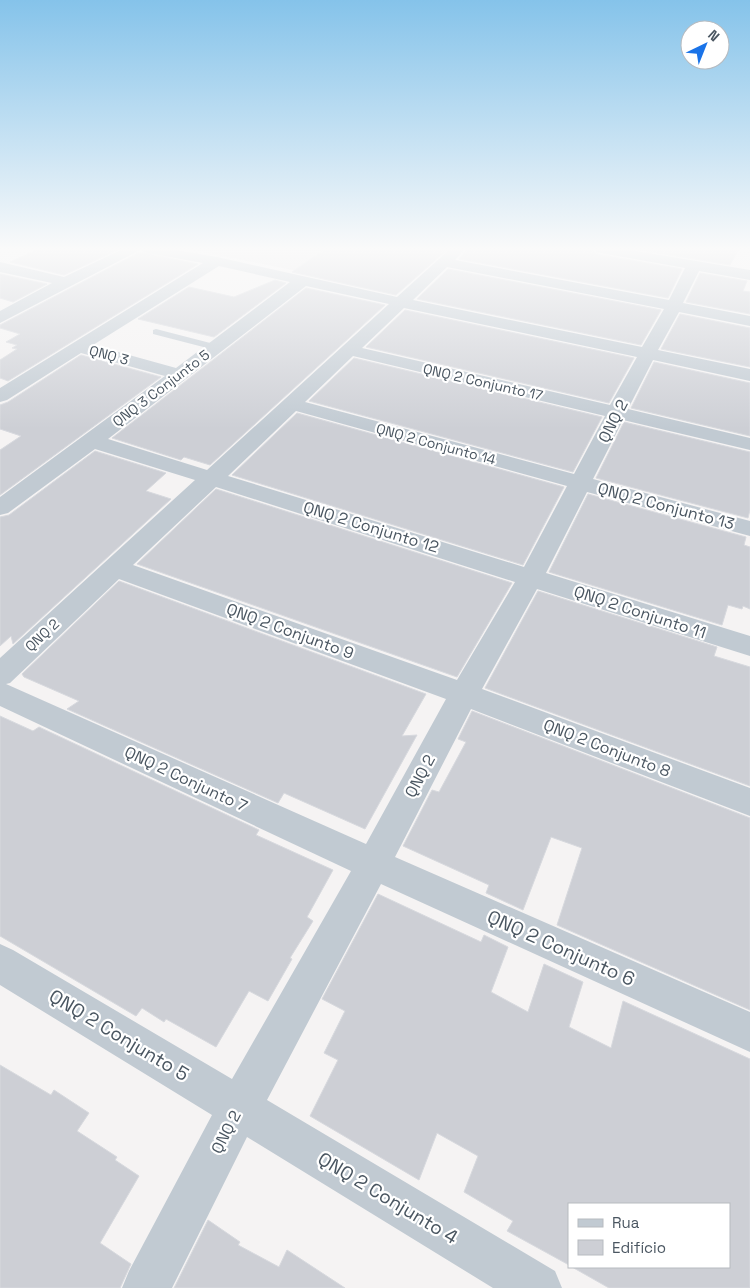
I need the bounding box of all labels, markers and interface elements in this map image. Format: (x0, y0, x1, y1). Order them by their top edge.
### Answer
north arrow (680, 20, 730, 70)
text: N (704, 26, 723, 45)
street label: QNQ 3 (87, 341, 131, 369)
street label: QNQ 3 Conjunto 5 (109, 346, 213, 430)
street label: QNQ 2 Conjunto 17 (421, 359, 545, 405)
street label: QNQ 2 (593, 396, 633, 446)
street label: QNQ 2 Conjunto 14 (374, 419, 498, 469)
street label: QNQ 2 Conjunto 13 (595, 478, 737, 534)
street label: QNQ 2 Conjunto 12 (301, 496, 441, 558)
street label: QNQ 2 Conjunto 11 (571, 581, 709, 643)
street label: QNQ 2 Conjunto 9 (223, 598, 357, 664)
street label: QNQ 2 (21, 615, 63, 655)
street label: QNQ 2 Conjunto 8 (541, 714, 673, 782)
street label: QNQ 2 Conjunto 7 (121, 741, 251, 817)
street label: QNQ 2 (400, 751, 440, 801)
street label: QNQ 2 Conjunto 6 (483, 904, 639, 992)
street label: QNQ 2 Conjunto 5 (44, 983, 194, 1087)
street label: QNQ 2 (206, 1107, 246, 1157)
street label: QNQ 2 Conjunto 4 (313, 1146, 463, 1250)
legend (568, 1203, 730, 1268)
text: Rua (612, 1213, 640, 1232)
text: Edifício (612, 1238, 666, 1257)

